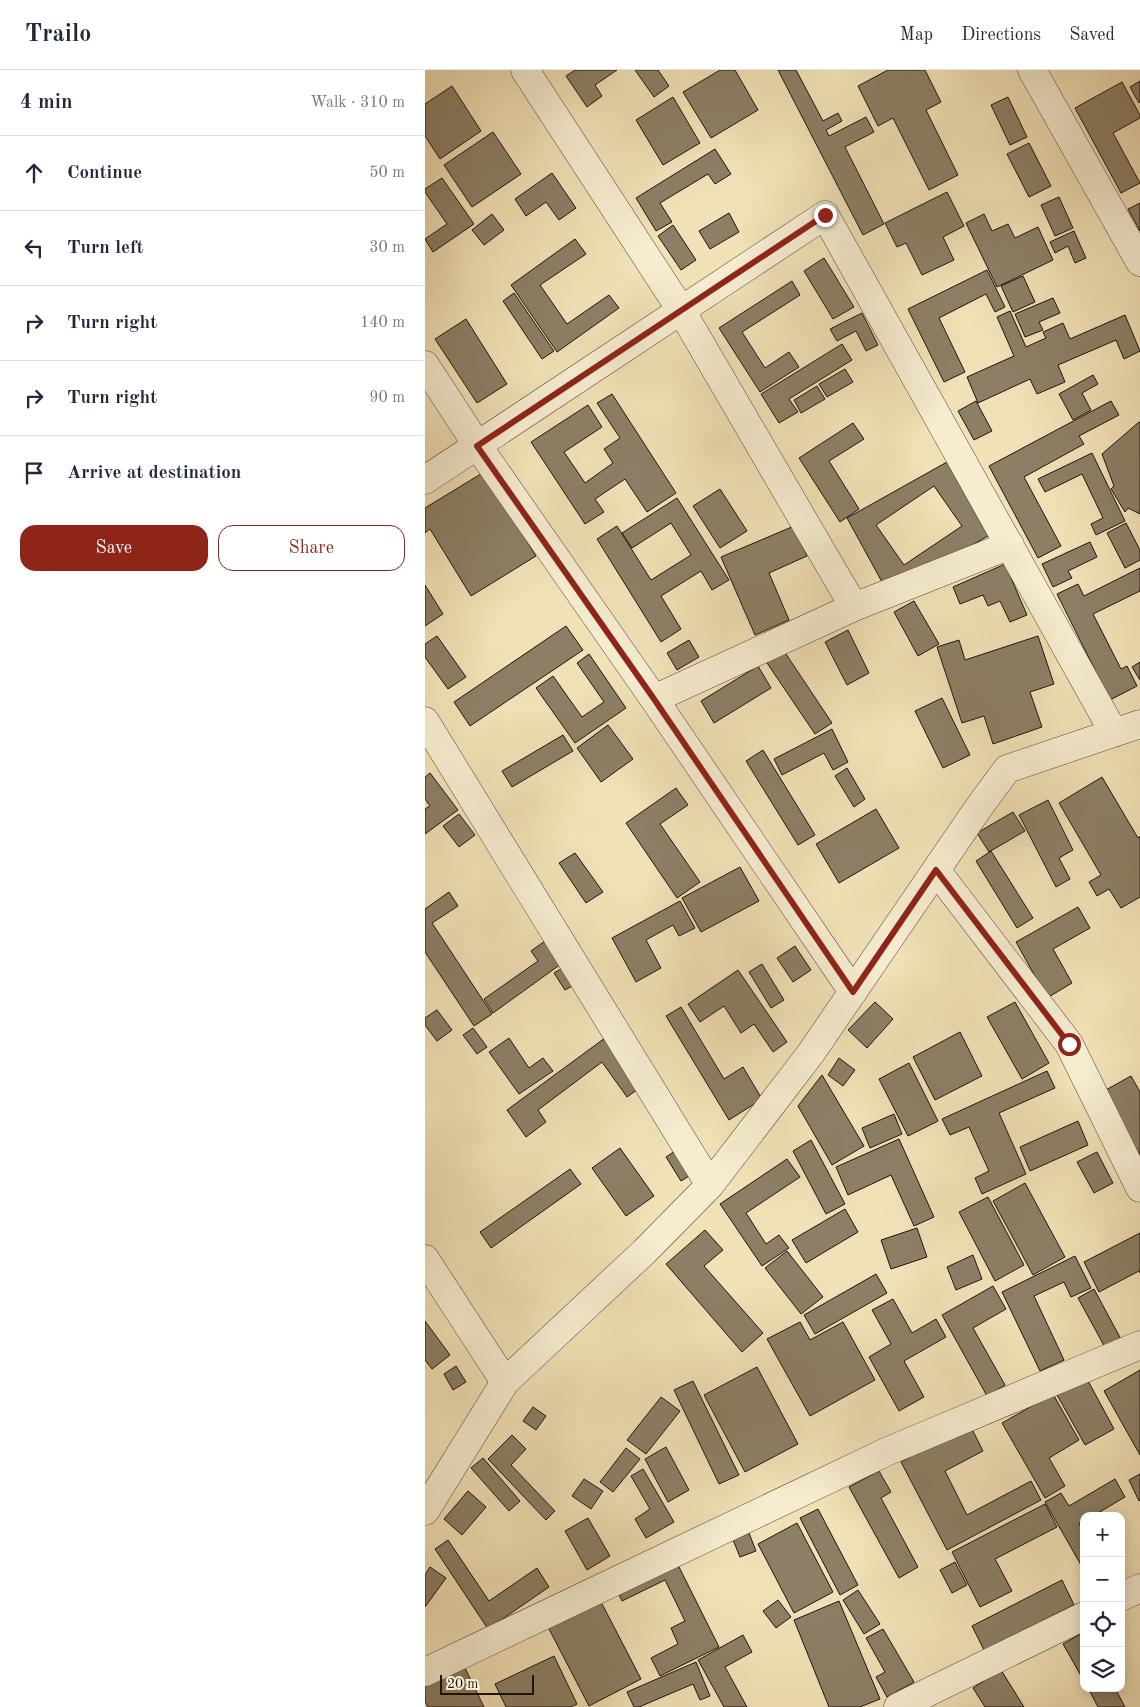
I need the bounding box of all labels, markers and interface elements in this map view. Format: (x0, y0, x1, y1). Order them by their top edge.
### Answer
text: Trailo (25, 23, 91, 47)
text: Map (900, 26, 933, 44)
text: Directions (961, 26, 1041, 44)
text: Saved (1069, 26, 1115, 44)
text: 4 min (20, 92, 73, 113)
text: Walk · 310 m (310, 95, 405, 111)
icon: ahead (20, 159, 48, 187)
text: Continue (67, 164, 142, 183)
text: 50 m (369, 165, 405, 181)
route end (814, 204, 837, 227)
icon: left (20, 234, 48, 262)
text: Turn left (67, 239, 144, 258)
text: 30 m (369, 240, 405, 256)
icon: right (20, 309, 48, 337)
text: Turn right (67, 314, 157, 333)
text: 140 m (360, 315, 405, 331)
icon: right (20, 384, 48, 412)
text: Turn right (67, 389, 157, 408)
text: 90 m (369, 390, 405, 406)
icon: arrive (20, 459, 48, 487)
text: Arrive at destination (67, 464, 241, 483)
button: Save (20, 525, 208, 571)
button: Share (218, 525, 405, 571)
route start (1058, 1033, 1081, 1056)
map controls (1080, 1512, 1125, 1692)
button: + (1080, 1512, 1125, 1557)
button: − (1080, 1557, 1125, 1602)
button: locate (1080, 1602, 1125, 1647)
button: layers (1080, 1647, 1125, 1692)
scale bar (440, 1672, 534, 1695)
text: 20 m (447, 1677, 478, 1691)

